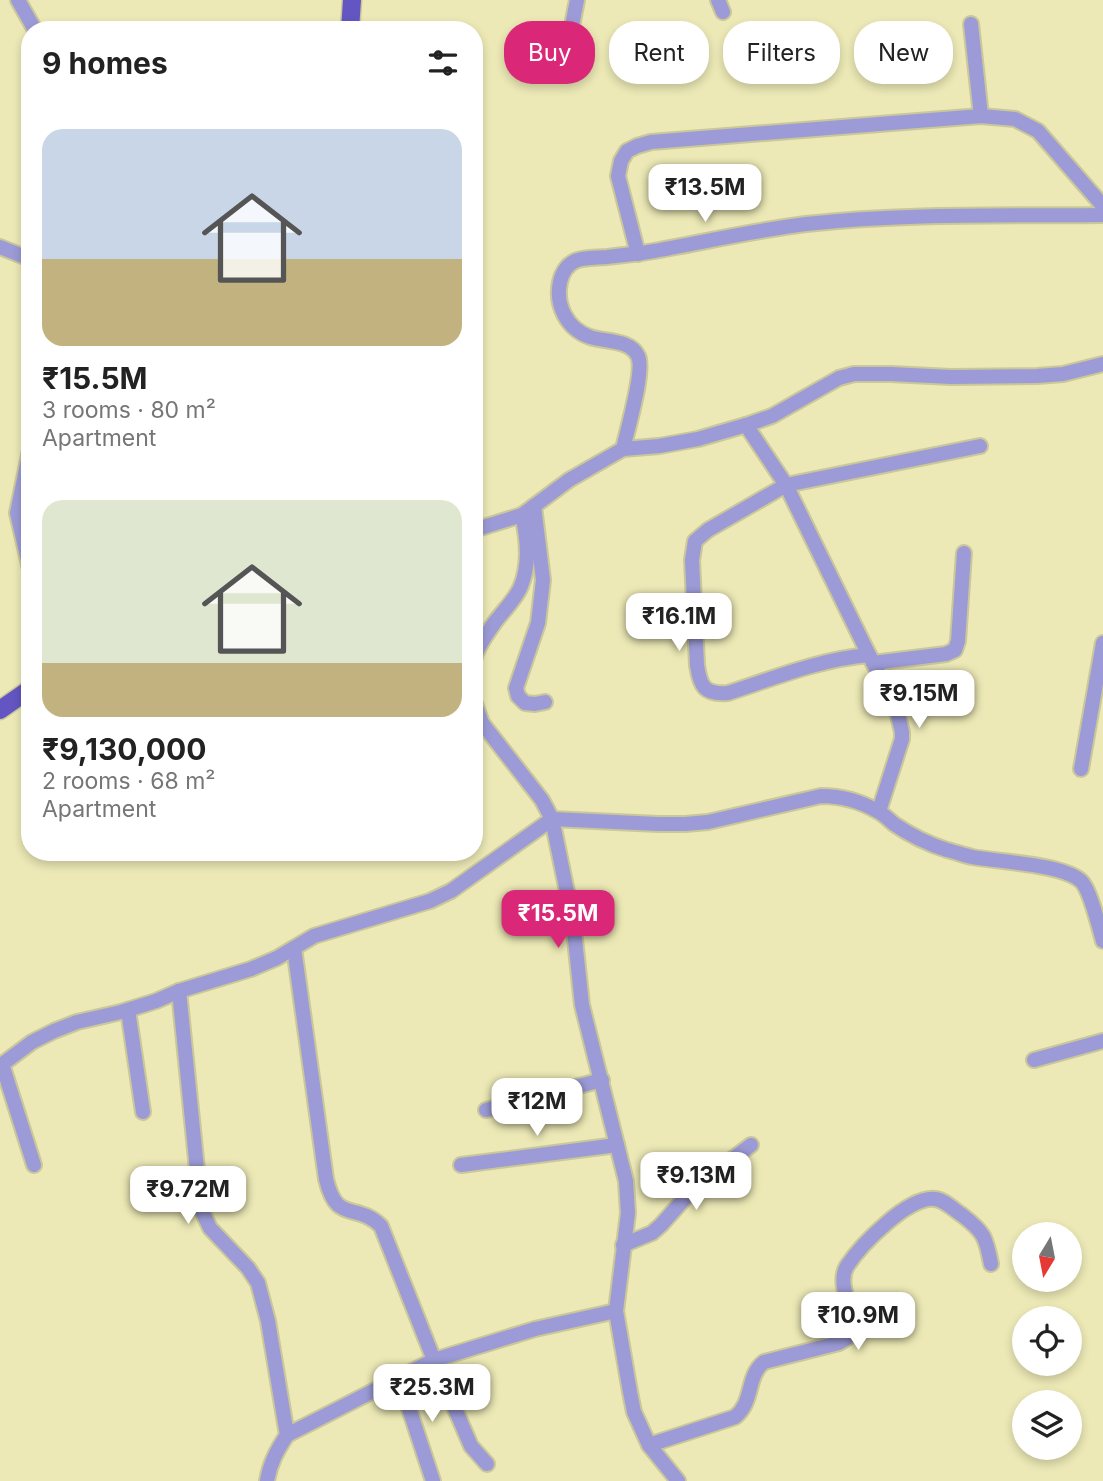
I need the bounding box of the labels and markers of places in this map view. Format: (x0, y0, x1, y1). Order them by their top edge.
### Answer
pin: ₹13.5M (648, 164, 762, 224)
pin: ₹16.1M (622, 594, 736, 653)
pin: ₹9.15M (862, 670, 976, 730)
pin: ₹15.5M (501, 890, 615, 950)
pin: ₹12M (496, 1078, 578, 1138)
pin: ₹9.13M (639, 1152, 753, 1212)
pin: ₹9.72M (131, 1166, 245, 1226)
pin: ₹10.9M (801, 1292, 915, 1352)
pin: ₹25.3M (375, 1364, 489, 1424)

